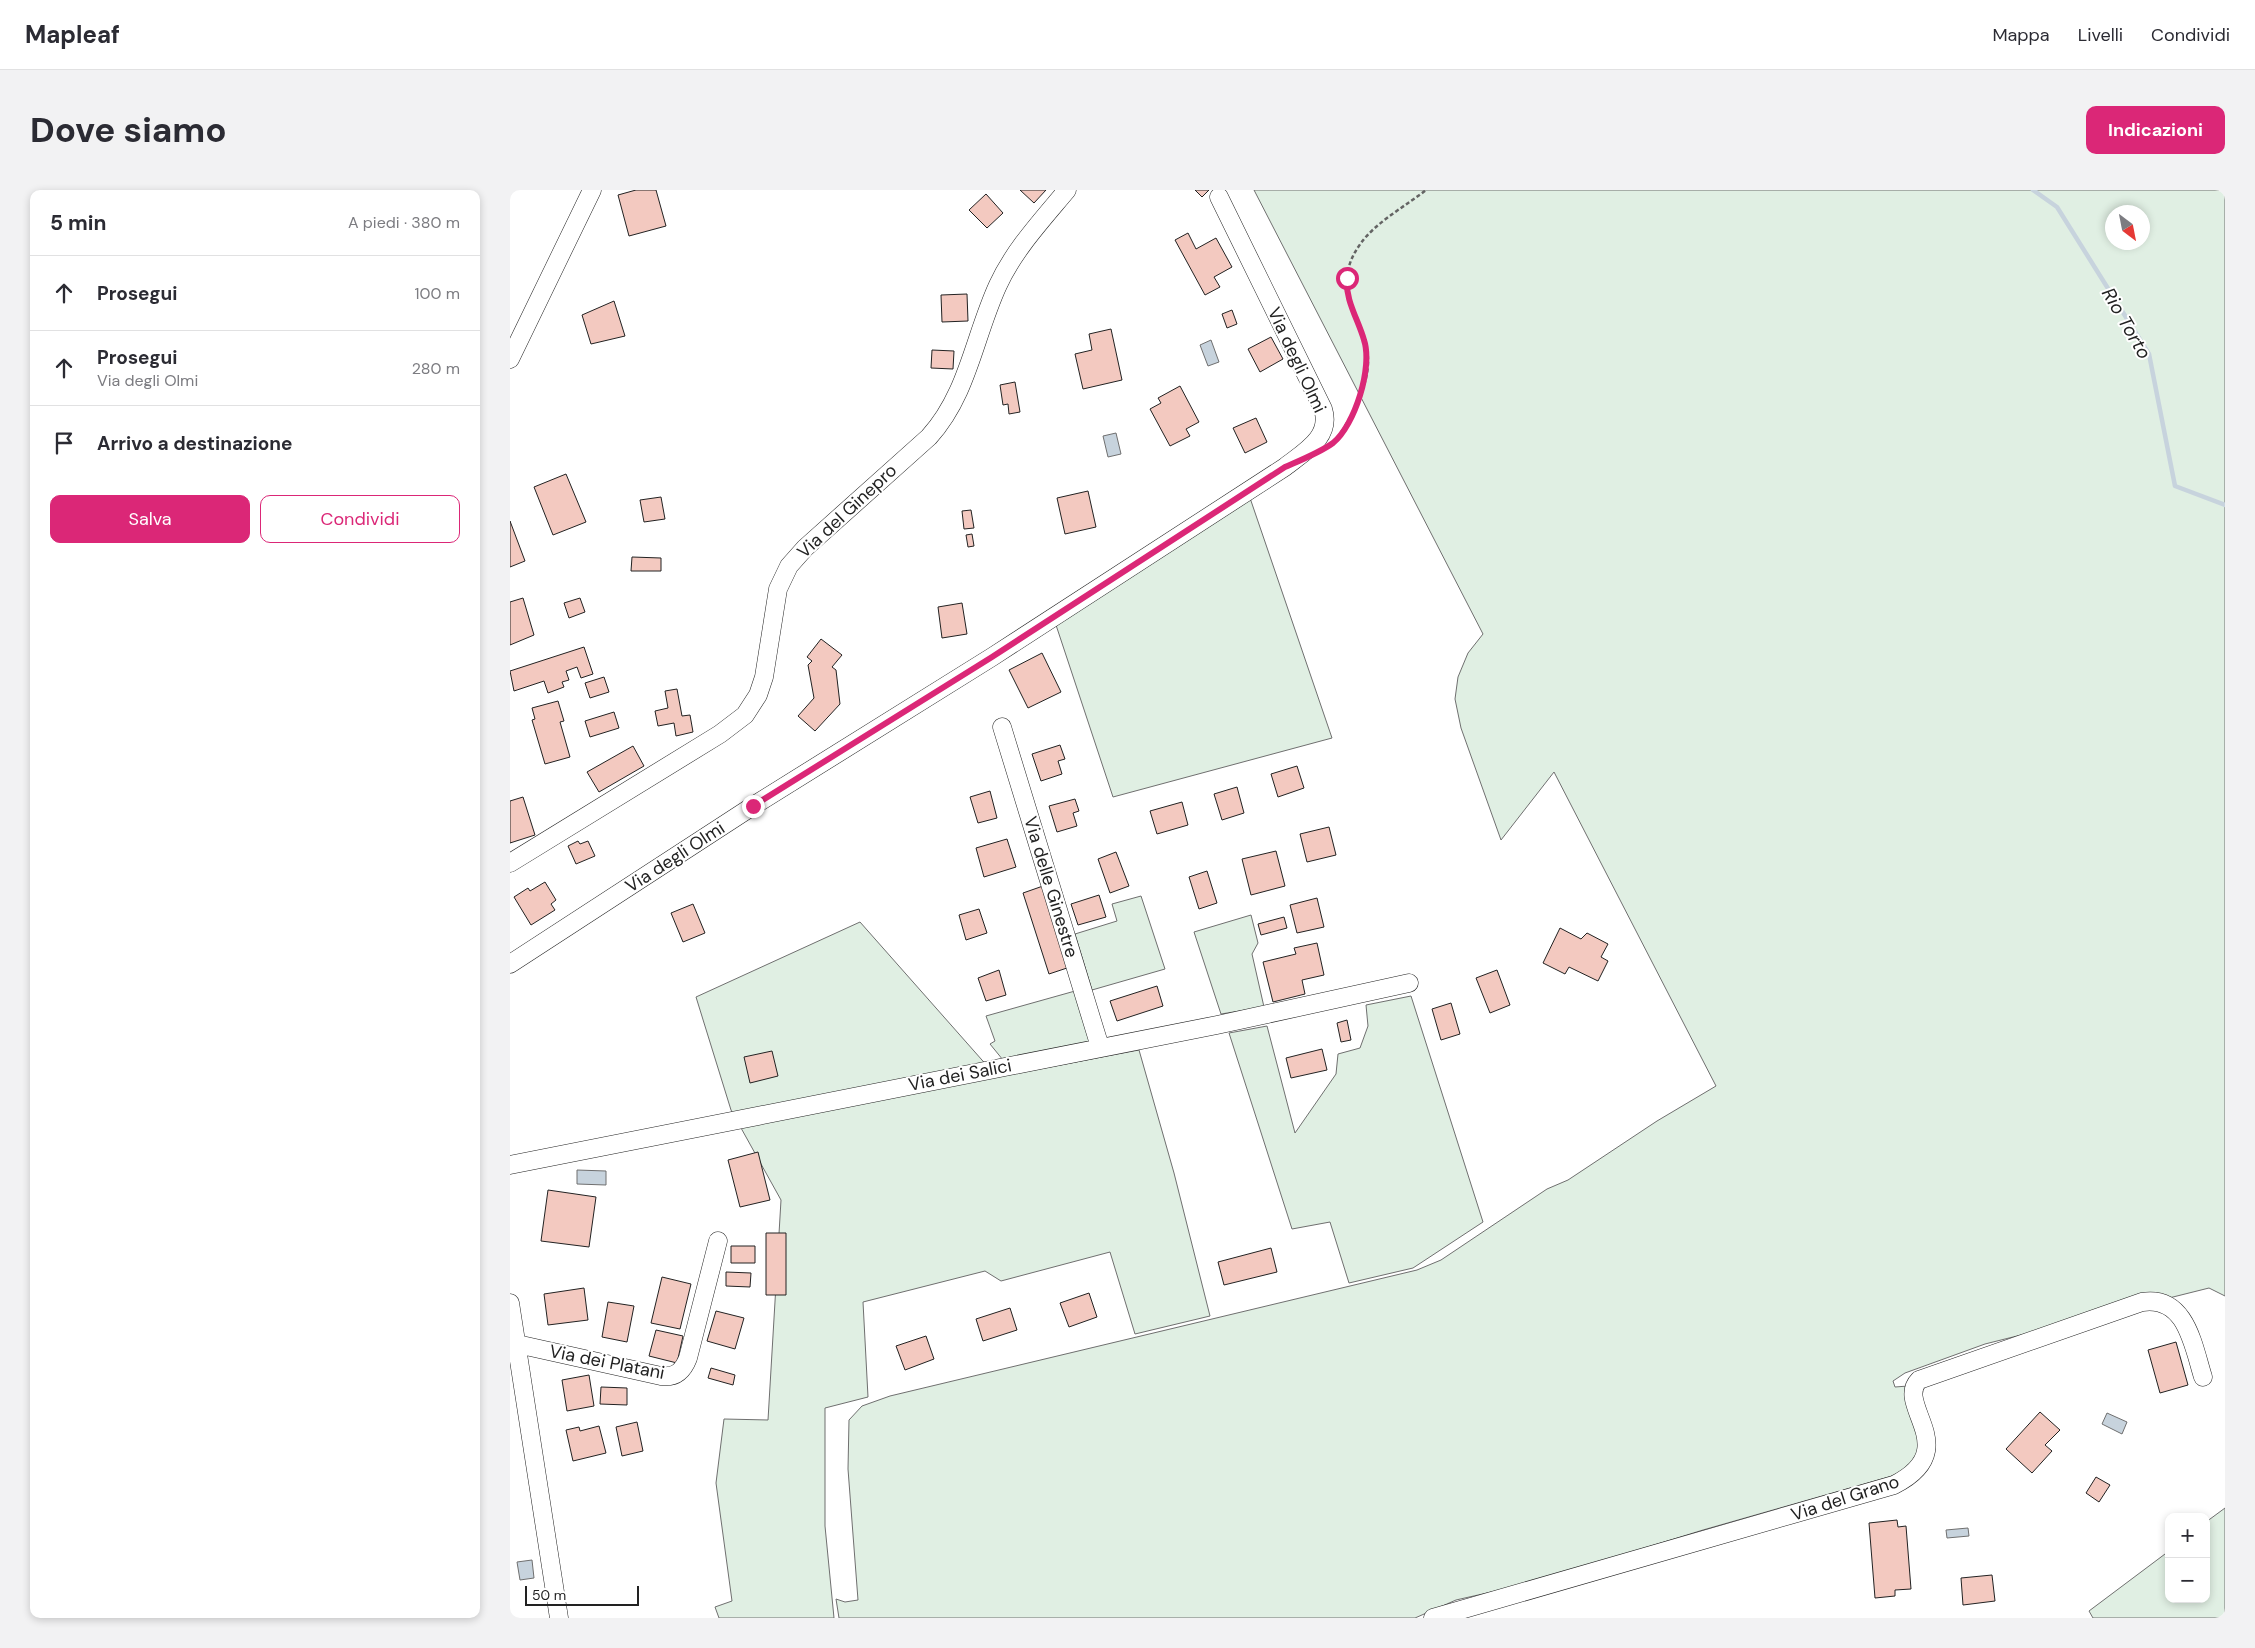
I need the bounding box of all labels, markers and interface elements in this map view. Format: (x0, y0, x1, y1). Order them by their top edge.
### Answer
text: Mapleaf (25, 19, 120, 50)
text: Mappa (1992, 23, 2050, 47)
text: Livelli (2078, 23, 2123, 47)
text: Condividi (2151, 23, 2230, 47)
button: Indicazioni (2086, 106, 2225, 154)
text: Dove siamo (30, 107, 227, 153)
north arrow (2105, 205, 2150, 250)
text: 5 min (50, 209, 106, 237)
text: A piedi · 380 m (348, 212, 460, 233)
route start (1336, 267, 1359, 290)
icon: ahead (50, 279, 78, 307)
text: Prosegui (97, 281, 177, 306)
text: 100 m (415, 283, 460, 304)
water label: Rio Torto (2096, 283, 2157, 364)
street label: Via degli Olmi (1262, 303, 1332, 417)
text: Prosegui (97, 345, 177, 370)
icon: ahead (50, 354, 78, 382)
text: 280 m (412, 358, 460, 379)
text: Via degli Olmi (97, 370, 198, 391)
icon: arrive (50, 429, 78, 457)
text: Arrivo a destinazione (97, 431, 292, 456)
street label: Via del Ginepro (792, 459, 902, 563)
button: Salva (50, 495, 250, 543)
button: Condividi (260, 495, 460, 543)
route end (742, 795, 765, 818)
street label: Via delle Ginestre (1018, 814, 1084, 960)
street label: Via degli Olmi (621, 816, 729, 898)
street label: Via dei Salici (906, 1053, 1014, 1097)
street label: Via dei Platani (547, 1339, 667, 1385)
street label: Via del Grano (1788, 1469, 1902, 1527)
map controls (2165, 1513, 2210, 1603)
button: + (2165, 1513, 2210, 1558)
button: − (2165, 1558, 2210, 1603)
scale bar (525, 1583, 639, 1606)
text: 50 m (532, 1586, 566, 1604)

